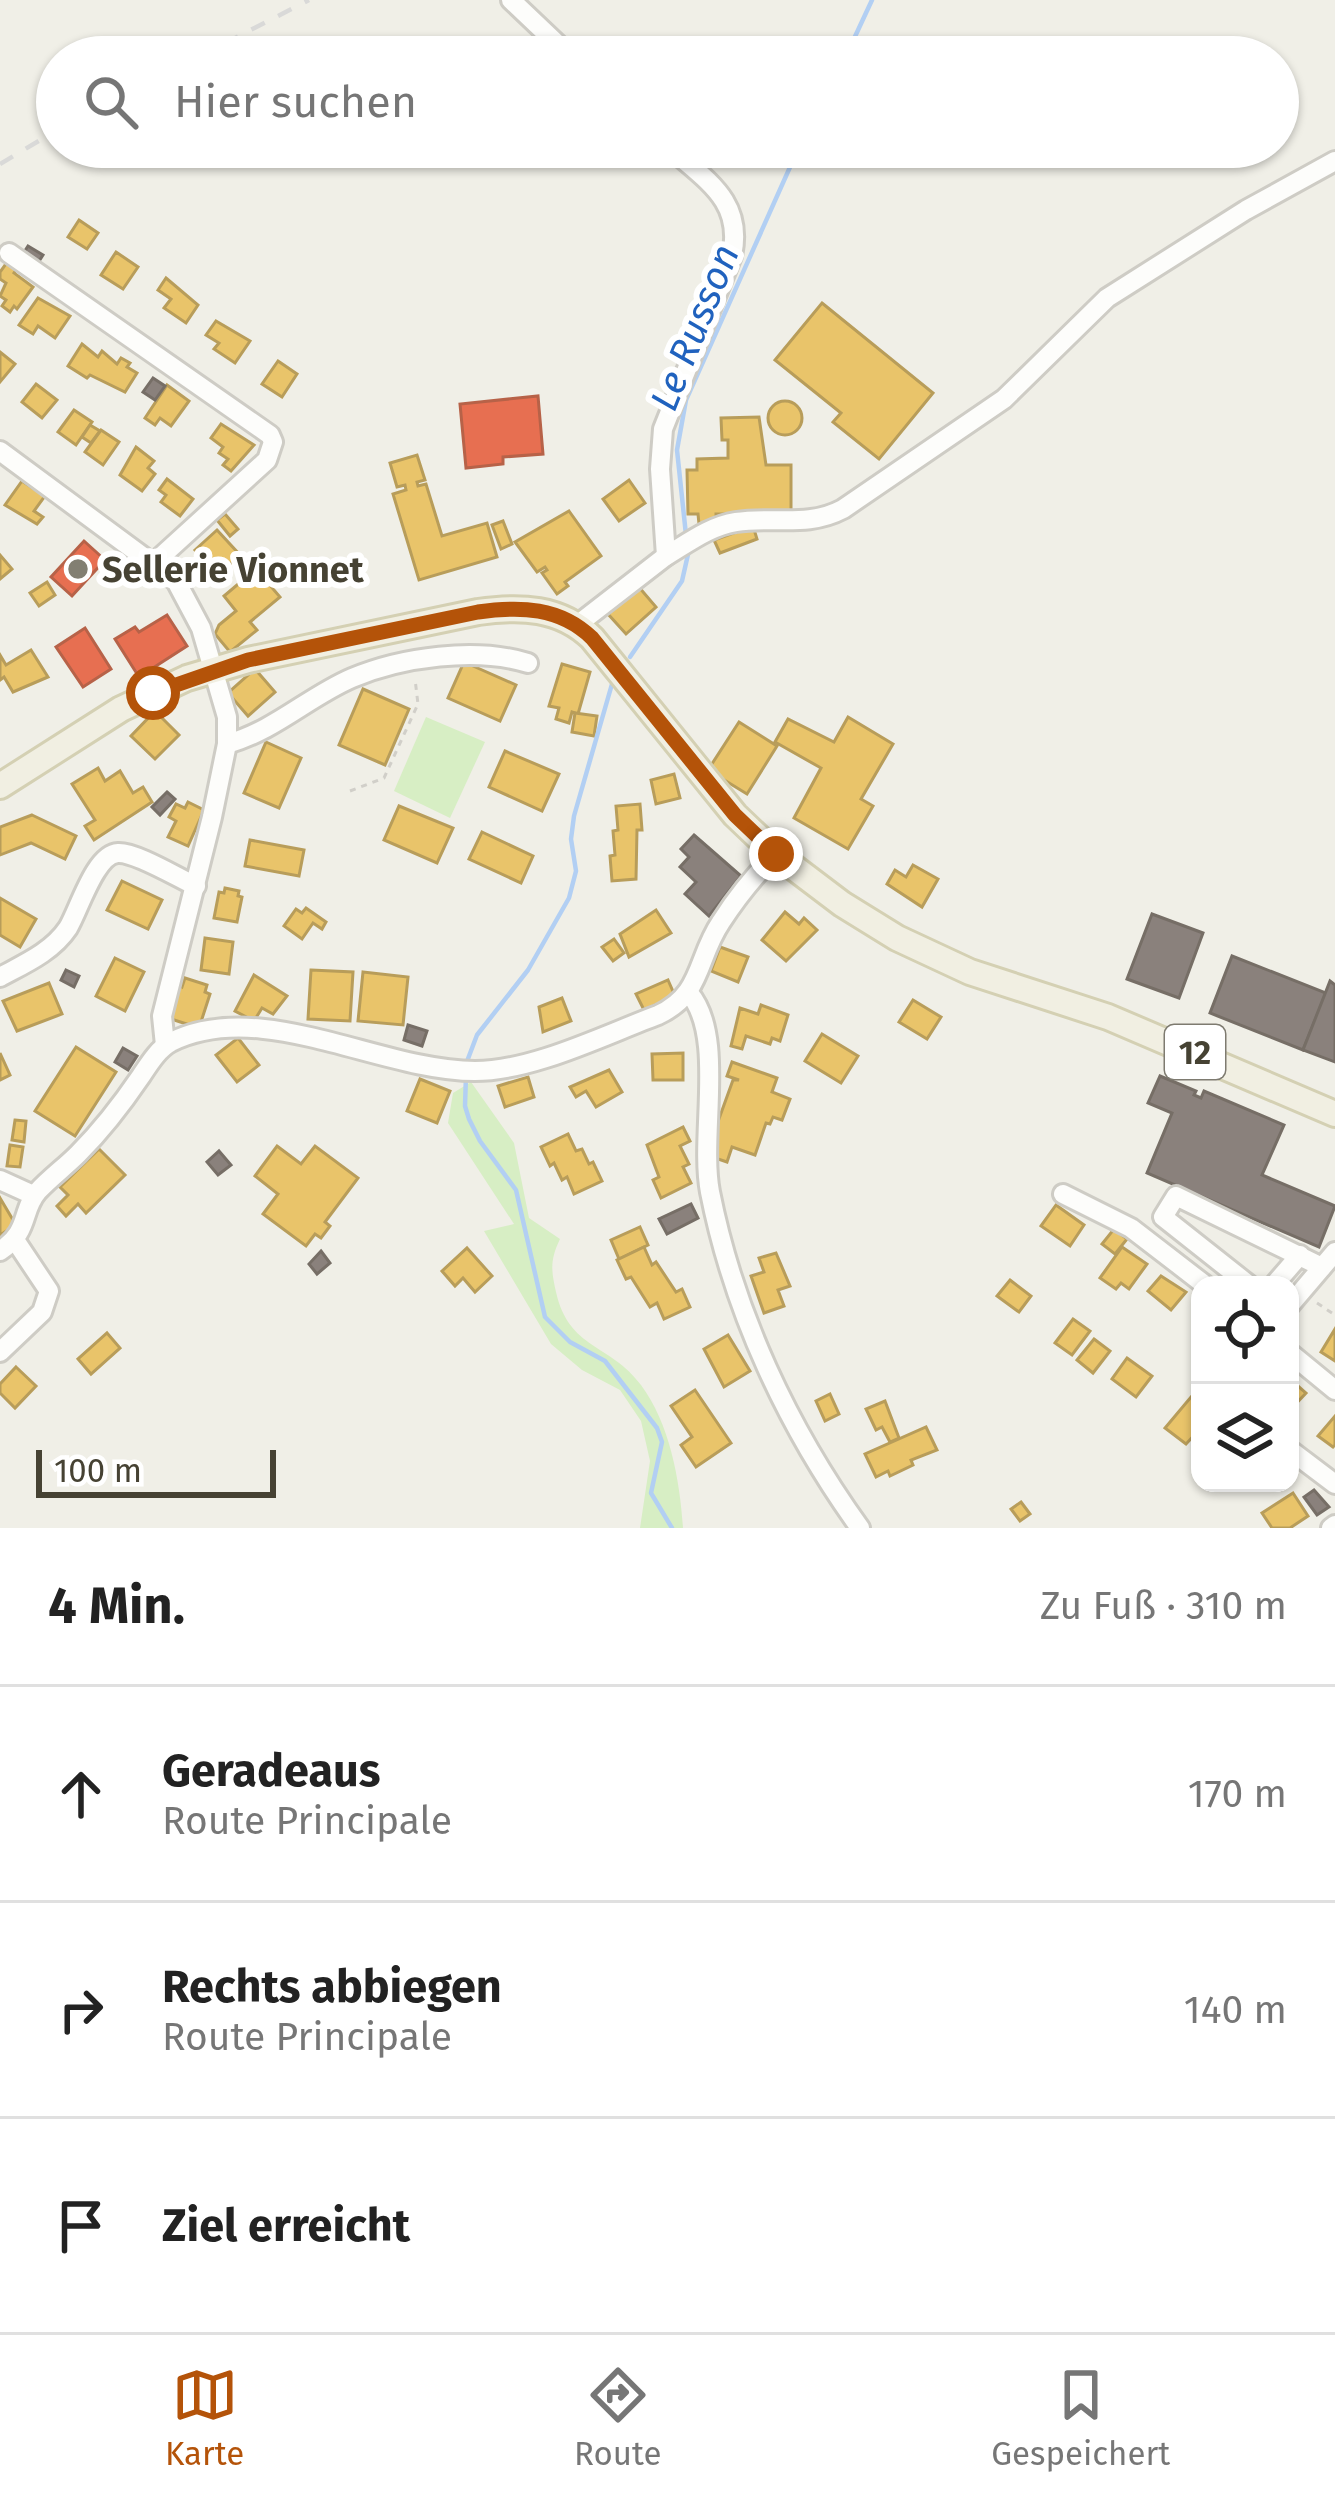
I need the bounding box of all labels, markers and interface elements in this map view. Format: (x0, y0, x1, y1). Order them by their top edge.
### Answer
search box (36, 36, 1299, 168)
icon: search (78, 69, 144, 135)
text: Hier suchen (174, 75, 417, 129)
water label: Le Russon (641, 238, 749, 417)
place label: Sellerie Vionnet (102, 548, 365, 592)
marker: Sellerie Vionnet (65, 556, 91, 582)
route start (126, 666, 180, 720)
route end (749, 827, 803, 881)
road number: 12 (1165, 1025, 1225, 1079)
map controls (1191, 1276, 1299, 1492)
button: locate (1191, 1276, 1299, 1384)
button: layers (1191, 1384, 1299, 1492)
scale bar (36, 1444, 276, 1497)
text: 100 m (54, 1451, 142, 1491)
text: 4 Min. (48, 1575, 185, 1637)
text: Zu Fuß · 310 m (1040, 1583, 1287, 1629)
text: Geradeaus (162, 1744, 381, 1798)
icon: ahead (48, 1761, 114, 1827)
text: 170 m (1188, 1771, 1287, 1817)
text: Route Principale (162, 1798, 452, 1844)
text: Rechts abbiegen (162, 1960, 502, 2014)
icon: right (48, 1977, 114, 2043)
text: 140 m (1184, 1987, 1287, 2033)
text: Route Principale (162, 2014, 452, 2060)
icon: arrive (48, 2193, 114, 2259)
text: Ziel erreicht (162, 2199, 410, 2253)
tab: Karte (165, 2362, 244, 2474)
tab: Route (574, 2362, 661, 2474)
tab: Gespeichert (991, 2362, 1170, 2474)

